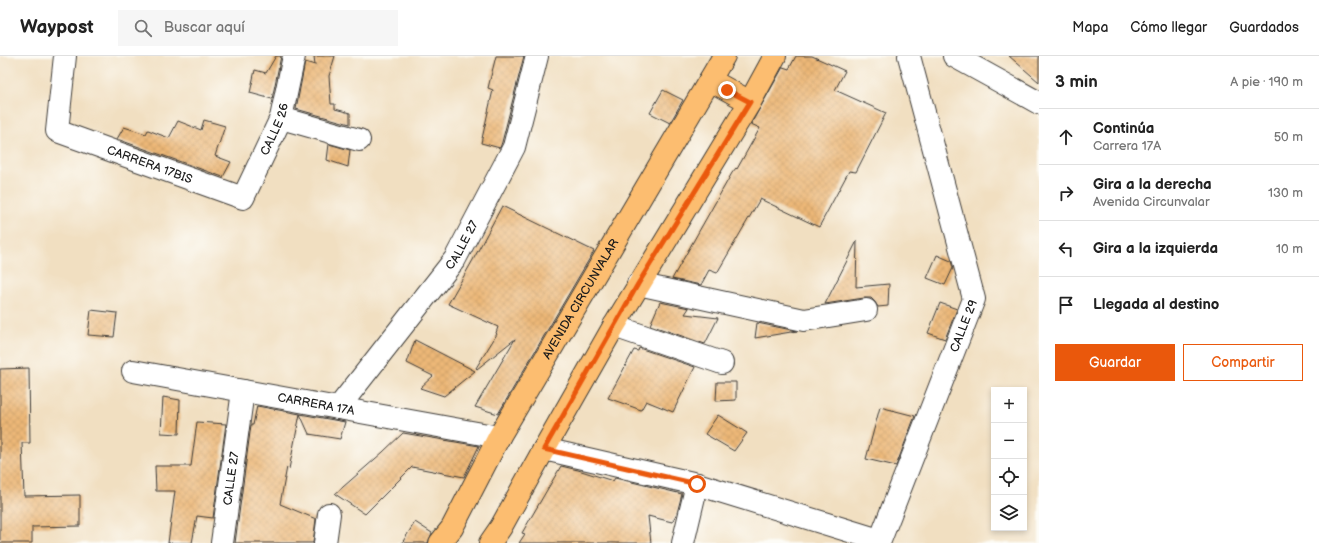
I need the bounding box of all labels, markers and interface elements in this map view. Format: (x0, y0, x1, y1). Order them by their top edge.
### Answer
search box (118, 10, 398, 46)
text: Waypost (20, 16, 94, 39)
icon: search (132, 17, 154, 39)
text: Buscar aquí (164, 18, 245, 37)
text: Mapa (1072, 19, 1108, 36)
text: Cómo llegar (1130, 19, 1207, 36)
text: Guardados (1229, 19, 1299, 36)
text: 3 min (1055, 72, 1098, 92)
text: A pie · 190 m (1230, 74, 1303, 90)
route end (718, 81, 736, 99)
street label: CALLE 26 (257, 102, 292, 158)
text: Continúa (1093, 119, 1154, 138)
icon: ahead (1055, 126, 1077, 148)
text: 50 m (1274, 129, 1303, 145)
text: Carrera 17A (1093, 138, 1161, 154)
street label: CARRERA 17BIS (105, 143, 194, 187)
text: Gira a la derecha (1093, 175, 1212, 194)
icon: right (1055, 182, 1077, 204)
text: 130 m (1268, 185, 1303, 201)
text: Avenida Circunvalar (1093, 194, 1210, 210)
street label: CALLE 27 (442, 218, 482, 273)
street label: AVENIDA CIRCUNVALAR (540, 236, 623, 362)
icon: left (1055, 238, 1077, 260)
text: Gira a la izquierda (1093, 239, 1218, 258)
text: 10 m (1276, 241, 1303, 257)
icon: arrive (1055, 294, 1077, 316)
text: Llegada al destino (1093, 295, 1219, 314)
street label: CALLE 29 (947, 298, 981, 354)
button: Guardar (1055, 344, 1175, 381)
button: Compartir (1183, 344, 1303, 381)
map controls (991, 387, 1027, 531)
button: + (991, 387, 1027, 423)
street label: CARRERA 17A (276, 390, 356, 419)
button: − (991, 423, 1027, 459)
street label: CALLE 27 (220, 451, 243, 506)
button: locate (991, 459, 1027, 495)
route start (688, 475, 706, 493)
button: layers (991, 495, 1027, 531)

